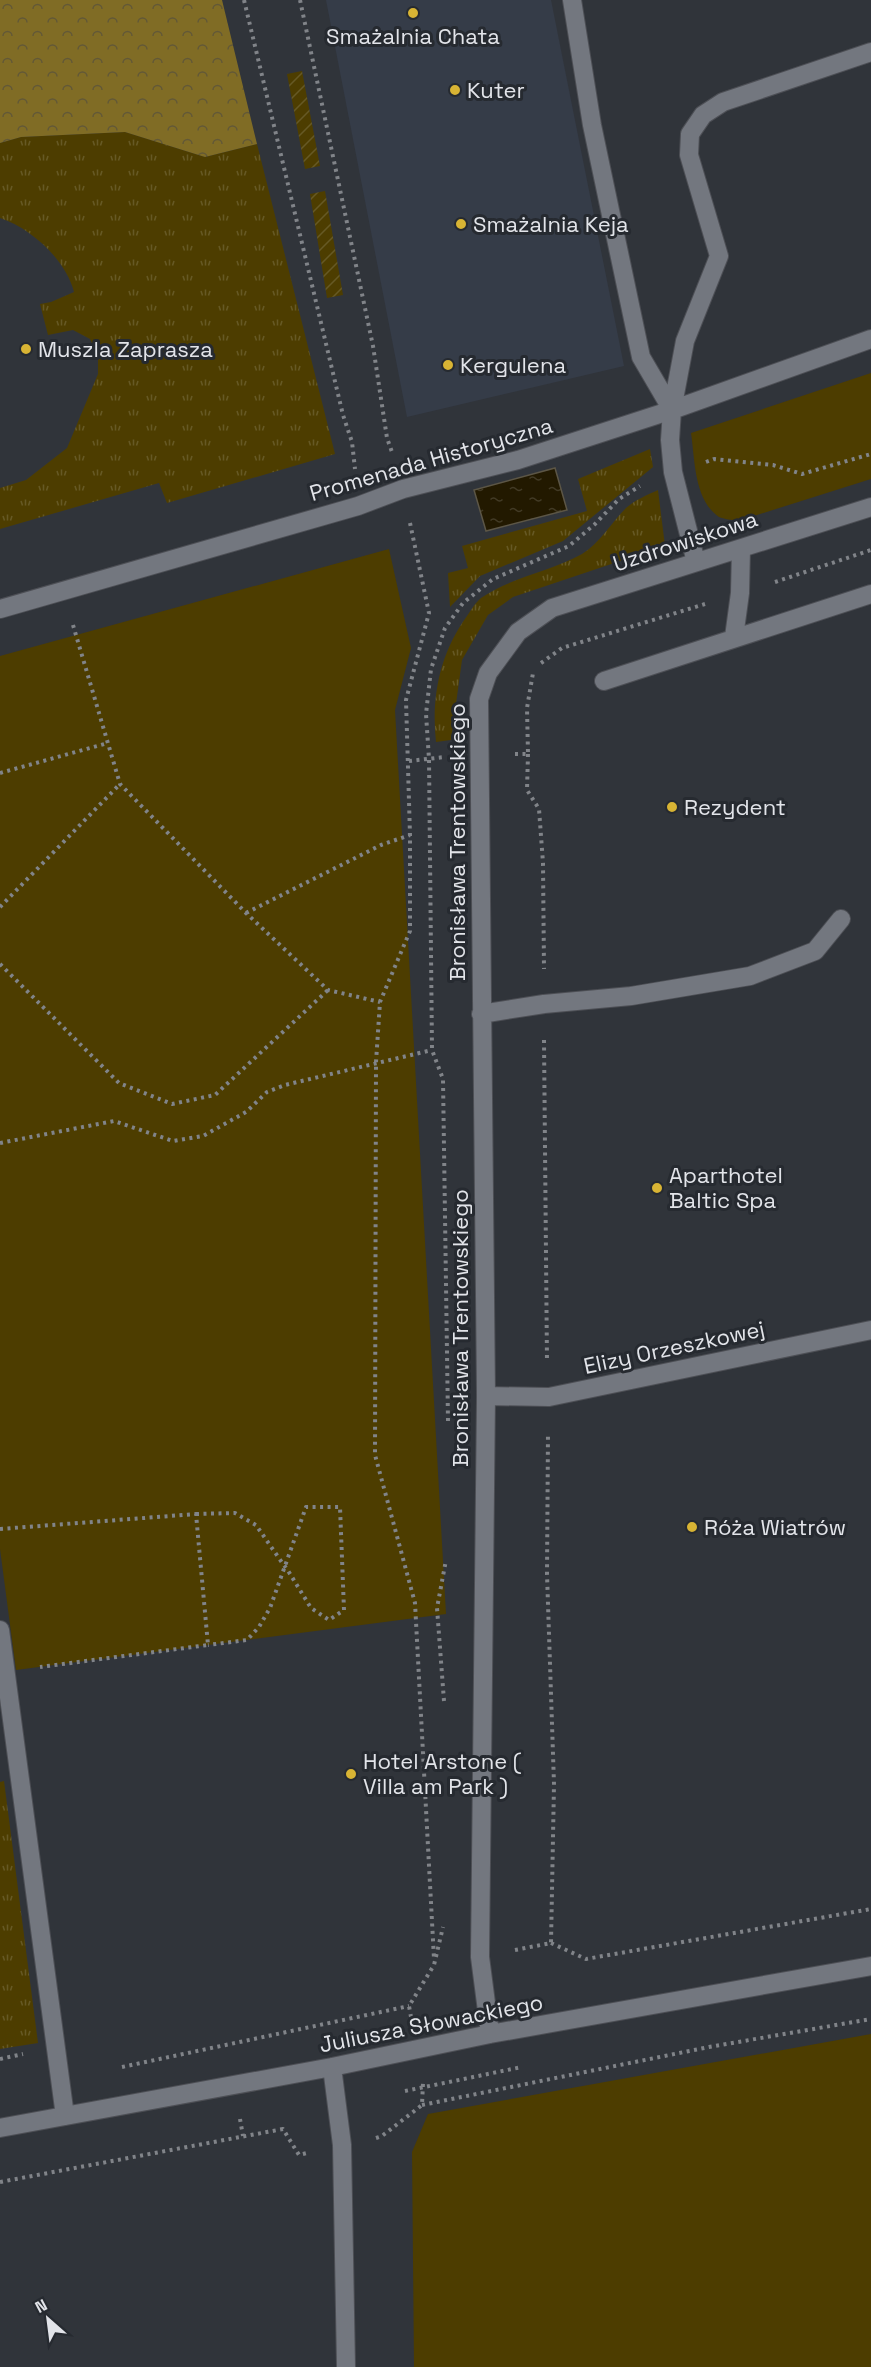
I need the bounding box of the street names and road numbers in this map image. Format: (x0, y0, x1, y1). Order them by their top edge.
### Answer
street label: Promenada Historyczna (306, 411, 556, 507)
street label: Uzdrowiskowa (609, 504, 761, 578)
street label: Bronisława Trentowskiego (443, 703, 471, 981)
street label: Bronisława Trentowskiego (446, 1189, 474, 1467)
street label: Elizy Orzeszkowej (581, 1314, 767, 1380)
street label: Juliusza Słowackiego (317, 1988, 545, 2058)

